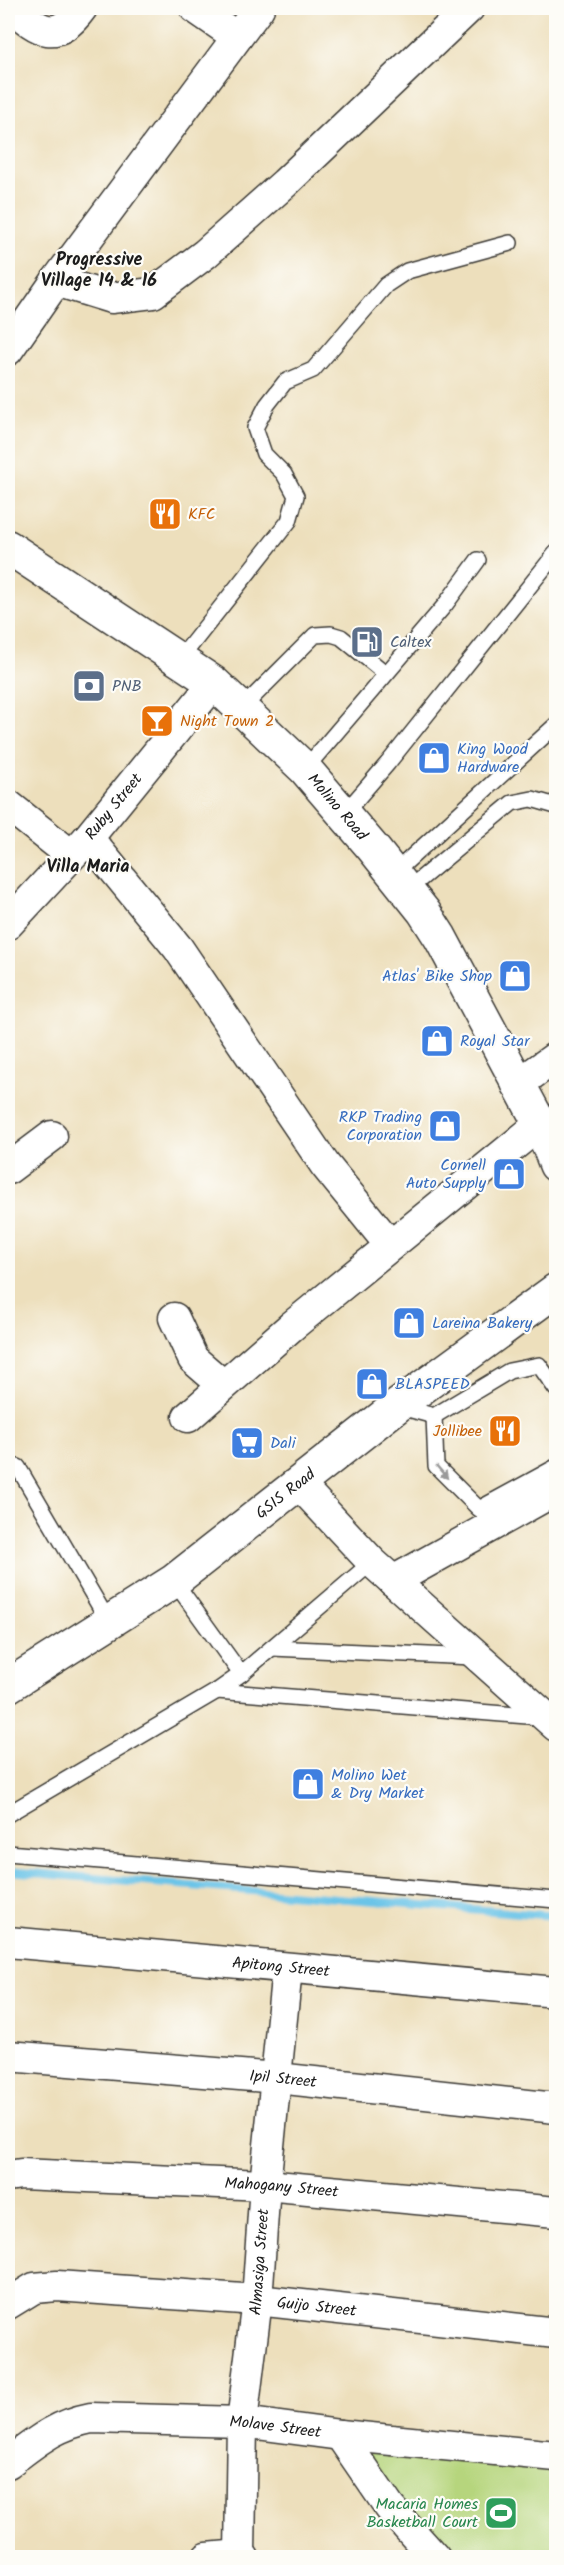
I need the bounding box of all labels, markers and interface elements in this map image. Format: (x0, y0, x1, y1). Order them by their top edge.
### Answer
district label: Progressive Village 14 & 16 (41, 246, 157, 296)
restaurant icon: KFC (147, 496, 183, 532)
place label: KFC (188, 502, 215, 527)
fuel station icon: Caltex (349, 624, 385, 660)
place label: Caltex (390, 630, 432, 655)
bank icon: PNB (71, 668, 107, 704)
place label: PNB (112, 674, 142, 699)
bar icon: Night Town 2 (139, 703, 175, 739)
place label: Night Town 2 (180, 709, 274, 734)
place label: King Wood Hardware (457, 737, 529, 780)
shop icon: King Wood Hardware (416, 740, 452, 776)
street label: Ruby Street (79, 767, 149, 845)
street label: Molino Road (301, 768, 374, 847)
district label: Villa Maria (46, 853, 130, 882)
shop icon: Atlas' Bike Shop (497, 958, 533, 994)
place label: Atlas' Bike Shop (382, 964, 492, 989)
shop icon: Royal Star (419, 1023, 455, 1059)
place label: Royal Star (460, 1029, 531, 1054)
place label: RKP Trading Corporation (339, 1105, 422, 1148)
shop icon: RKP Trading Corporation (427, 1108, 463, 1144)
place label: Cornell Auto Supply (406, 1153, 486, 1196)
shop icon: Cornell Auto Supply (491, 1156, 527, 1192)
shop icon: Lareina Bakery (391, 1305, 427, 1341)
place label: Lareina Bakery (432, 1311, 533, 1336)
shop icon: BLASPEED (354, 1366, 390, 1402)
place label: BLASPEED (395, 1372, 470, 1397)
restaurant icon: Jollibee (487, 1413, 523, 1449)
place label: Jollibee (433, 1419, 482, 1444)
supermarket icon: Dali (229, 1425, 265, 1461)
place label: Dali (270, 1431, 297, 1456)
street label: GSIS Road (250, 1461, 322, 1525)
one-way arrow (436, 1464, 449, 1480)
place label: Molino Wet & Dry Market (331, 1763, 425, 1806)
shop icon: Molino Wet & Dry Market (290, 1766, 326, 1802)
street label: Apitong Street (231, 1950, 332, 1984)
street label: Ipil Street (248, 2063, 319, 2095)
street label: Mahogany Street (224, 2171, 340, 2204)
street label: Almasiga Street (243, 2207, 276, 2317)
street label: Guijo Street (276, 2290, 358, 2323)
street label: Molave Street (229, 2409, 323, 2445)
place label: Macaria Homes Basketball Court (366, 2492, 479, 2535)
sports icon: Macaria Homes Basketball Court (483, 2495, 519, 2531)

